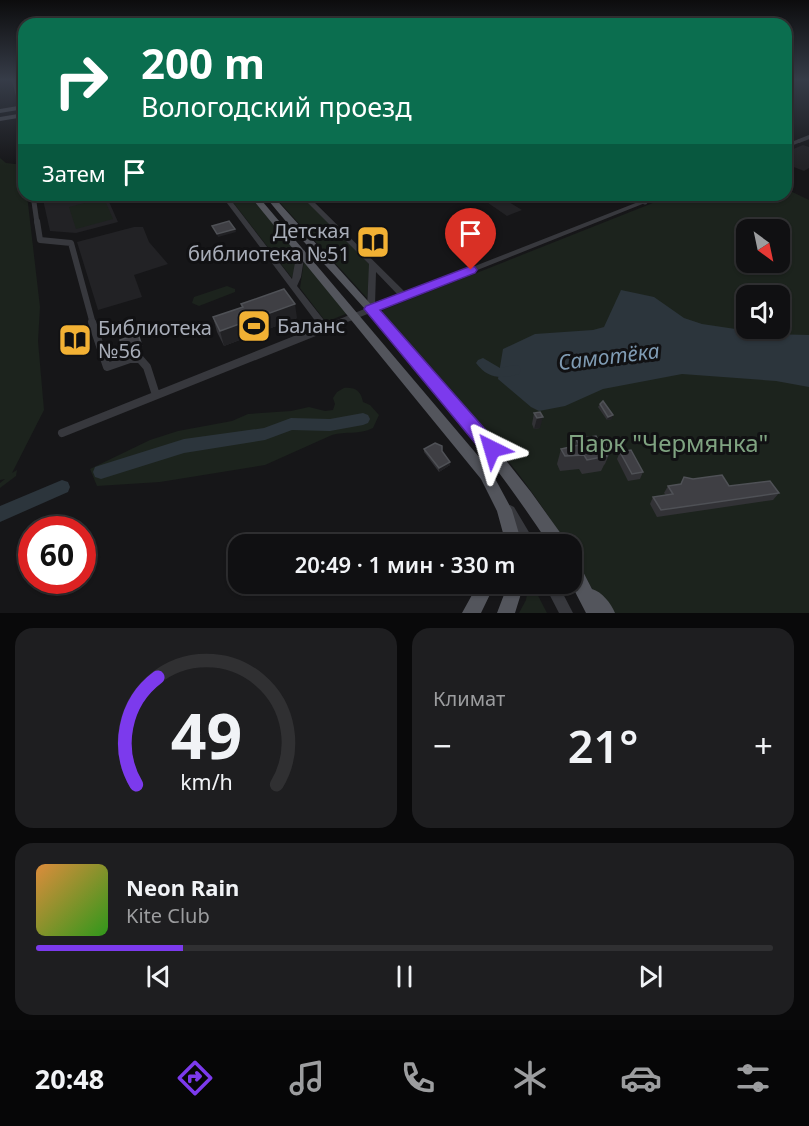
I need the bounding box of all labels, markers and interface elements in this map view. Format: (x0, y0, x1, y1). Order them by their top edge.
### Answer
text: 200 m (141, 34, 265, 91)
icon: right (42, 42, 120, 120)
text: Вологодский проезд (141, 88, 412, 125)
icon: arrive (118, 156, 151, 189)
text: Затем (42, 158, 106, 188)
pin (445, 208, 496, 270)
place label: Детская библиотека №51 (188, 217, 350, 267)
icon: arrive (454, 217, 487, 250)
north arrow (736, 219, 790, 273)
map controls (736, 219, 790, 339)
library icon: Детская библиотека №51 (355, 224, 391, 260)
button: sound (736, 285, 790, 339)
sports icon: Баланс (236, 308, 272, 344)
place label: Баланс (277, 312, 346, 339)
place label: Библиотека №56 (98, 314, 212, 364)
library icon: Библиотека №56 (57, 322, 93, 358)
water label: Самотёка (557, 336, 661, 376)
position arrow (460, 417, 524, 481)
park label: Парк "Чермянка" (568, 426, 768, 459)
speed limit sign: 60 (18, 516, 96, 594)
text: 20:49 · 1 мин · 330 m (295, 549, 515, 579)
text: Климат (433, 685, 505, 712)
text: 49 (170, 692, 242, 777)
text: 21° (568, 715, 638, 776)
text: − (433, 723, 452, 768)
text: + (754, 723, 773, 768)
text: km/h (180, 767, 232, 796)
text: Neon Rain (126, 872, 239, 902)
text: Kite Club (126, 902, 210, 929)
icon: previous (142, 960, 175, 993)
icon: pause (388, 960, 421, 993)
icon: next (634, 960, 667, 993)
icon: directions (174, 1057, 216, 1099)
icon: music (286, 1057, 328, 1099)
icon: phone (397, 1057, 439, 1099)
icon: climate (509, 1057, 551, 1099)
icon: car (620, 1057, 662, 1099)
icon: filters (732, 1057, 774, 1099)
text: 20:48 (35, 1060, 104, 1097)

